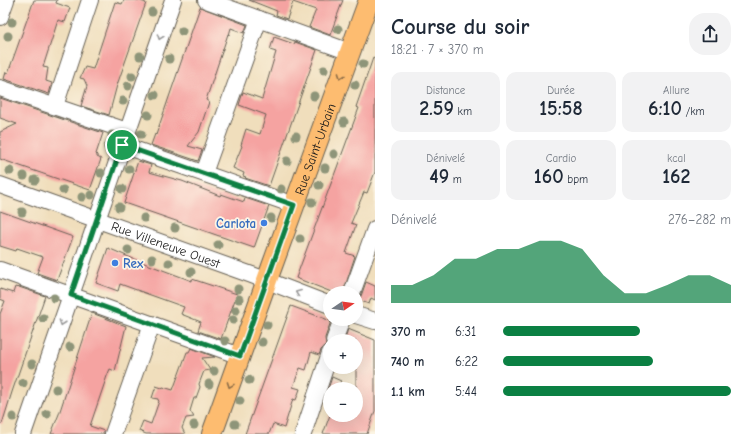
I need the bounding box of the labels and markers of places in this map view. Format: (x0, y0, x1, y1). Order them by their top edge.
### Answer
pin (105, 128, 139, 162)
place label: Carlota (216, 216, 256, 231)
marker: Carlota (259, 218, 269, 228)
place label: Rex (123, 256, 144, 271)
marker: Rex (110, 258, 120, 268)

